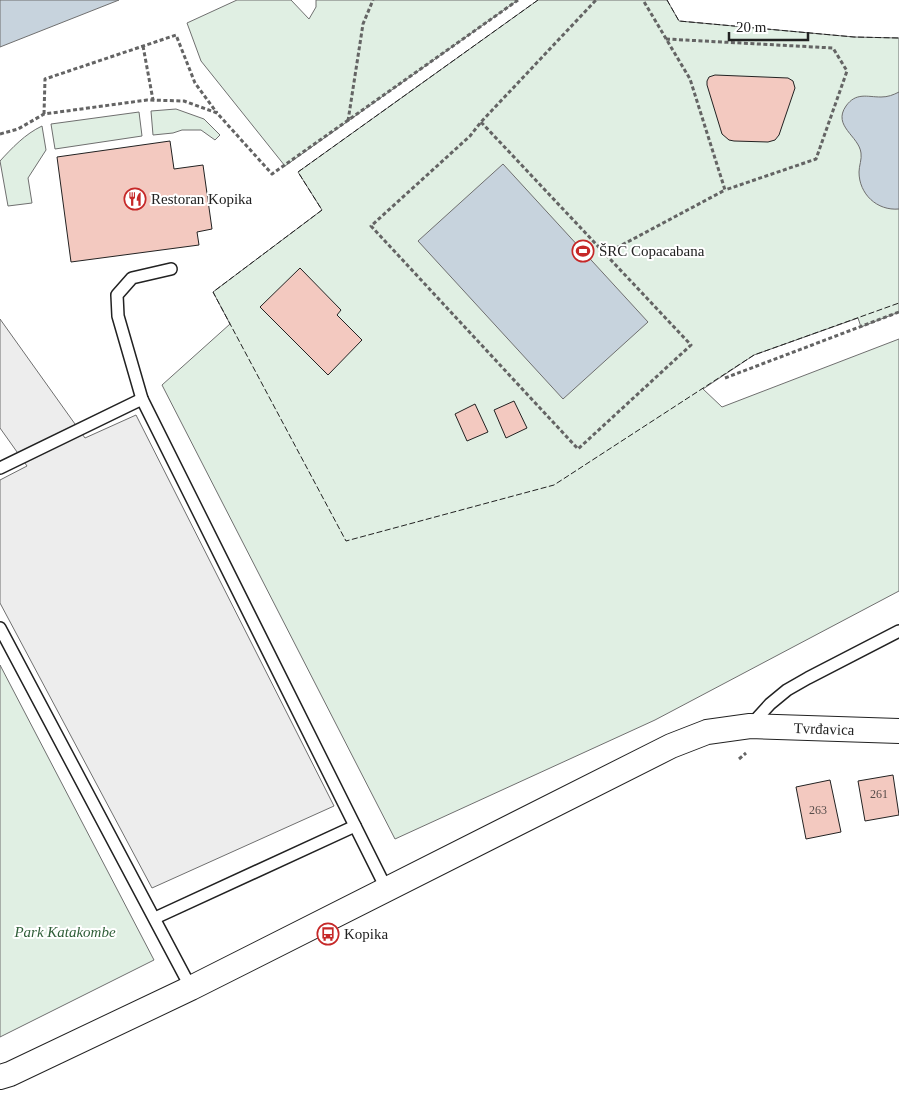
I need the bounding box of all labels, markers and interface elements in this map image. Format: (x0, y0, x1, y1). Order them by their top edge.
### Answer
scale bar (729, 10, 808, 42)
text: 20 m (736, 19, 767, 35)
restaurant icon: Restoran Kopika (123, 187, 147, 211)
place label: Restoran Kopika (151, 191, 253, 207)
sports icon: ŠRC Copacabana (571, 239, 595, 263)
place label: ŠRC Copacabana (599, 243, 705, 259)
street label: Tvrđavica (793, 720, 855, 738)
house number: 261 (870, 787, 888, 801)
house number: 263 (809, 803, 827, 817)
bus stop icon: Kopika (316, 922, 340, 946)
park label: Park Katakombe (13, 924, 116, 940)
place label: Kopika (344, 926, 389, 942)

